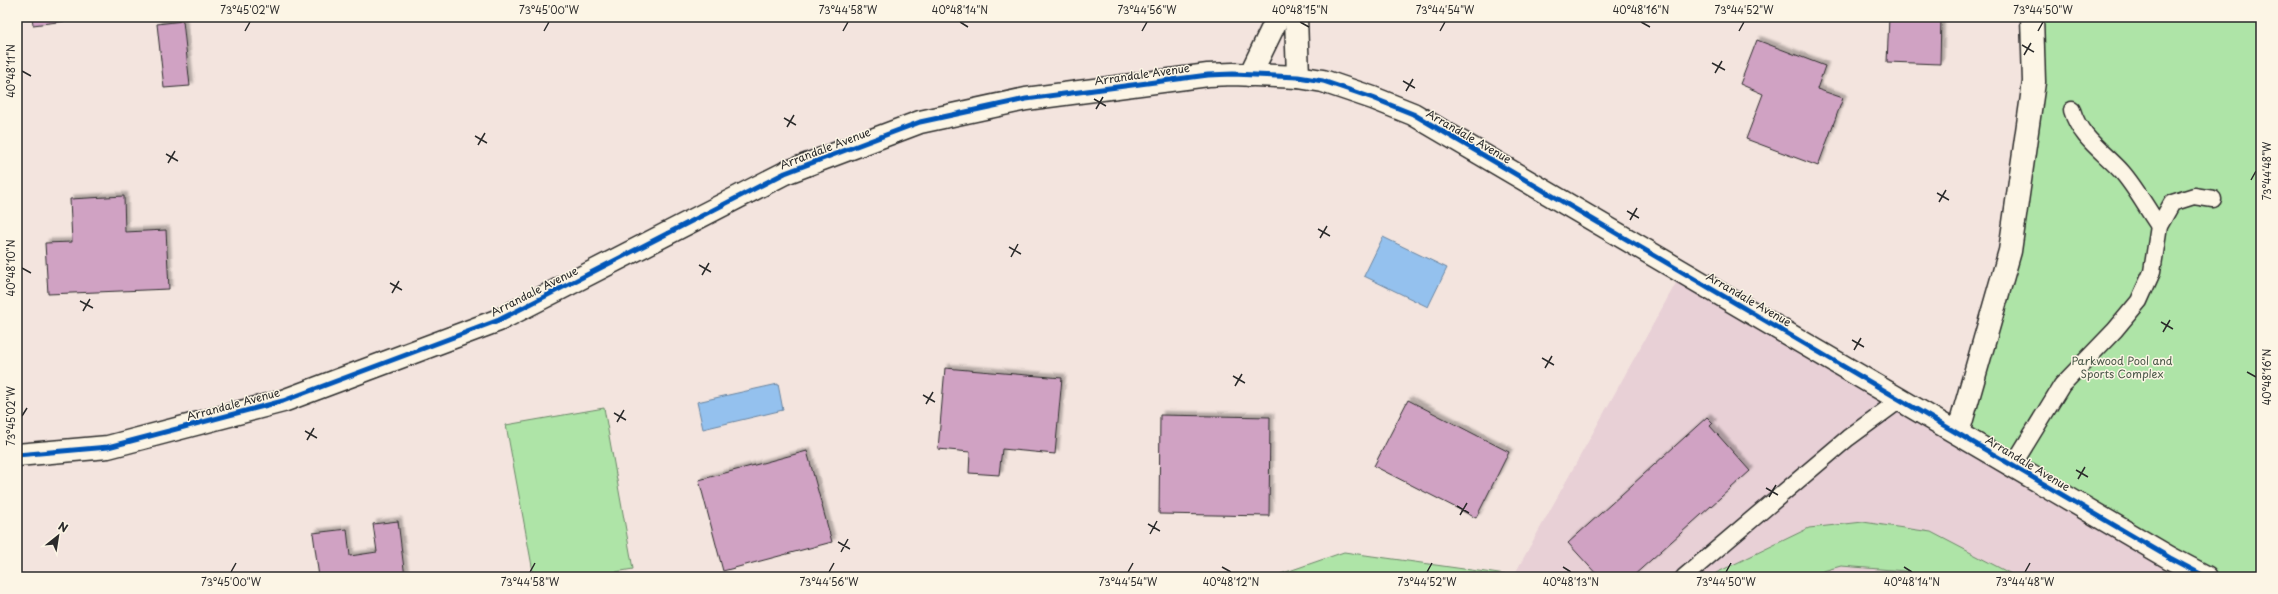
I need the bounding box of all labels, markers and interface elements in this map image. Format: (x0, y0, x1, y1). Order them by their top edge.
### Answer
text: 73°45'02"W (220, 2, 280, 17)
text: 73°45'00"W (519, 2, 580, 17)
text: 73°44'58"W (819, 2, 878, 17)
text: 40°48'14"N (932, 2, 988, 17)
text: 73°44'56"W (1117, 2, 1177, 17)
text: 40°48'15"N (1272, 2, 1328, 17)
text: 73°44'54"W (1416, 2, 1475, 17)
text: 40°48'16"N (1613, 2, 1670, 17)
text: 73°44'52"W (1715, 2, 1774, 17)
text: 73°44'50"W (2013, 2, 2073, 17)
text: 40°48'11"N (3, 44, 18, 98)
street label: Arrandale Avenue (1093, 59, 1191, 89)
street label: Arrandale Avenue (1423, 105, 1515, 167)
street label: Arrandale Avenue (777, 123, 873, 173)
text: 73°44'48"W (2259, 141, 2274, 200)
text: 40°48'10"N (3, 239, 18, 296)
street label: Arrandale Avenue (487, 262, 581, 320)
street label: Arrandale Avenue (1703, 268, 1795, 330)
text: 40°48'16"N (2259, 348, 2274, 405)
park label: Parkwood Pool and Sports Complex (2071, 352, 2173, 382)
street label: Arrandale Avenue (184, 383, 282, 425)
text: 73°45'02"W (3, 386, 18, 446)
street label: Arrandale Avenue (1982, 431, 2074, 495)
north arrow (38, 516, 78, 556)
text: N (55, 517, 72, 537)
text: 73°45'00"W (201, 574, 262, 589)
text: 73°44'58"W (501, 574, 560, 589)
text: 73°44'56"W (799, 574, 859, 589)
text: 73°44'54"W (1099, 574, 1158, 589)
text: 40°48'12"N (1203, 574, 1260, 589)
text: 73°44'52"W (1398, 574, 1457, 589)
text: 40°48'13"N (1543, 574, 1599, 589)
text: 73°44'50"W (1696, 574, 1756, 589)
text: 40°48'14"N (1884, 574, 1940, 589)
text: 73°44'48"W (1996, 574, 2055, 589)

